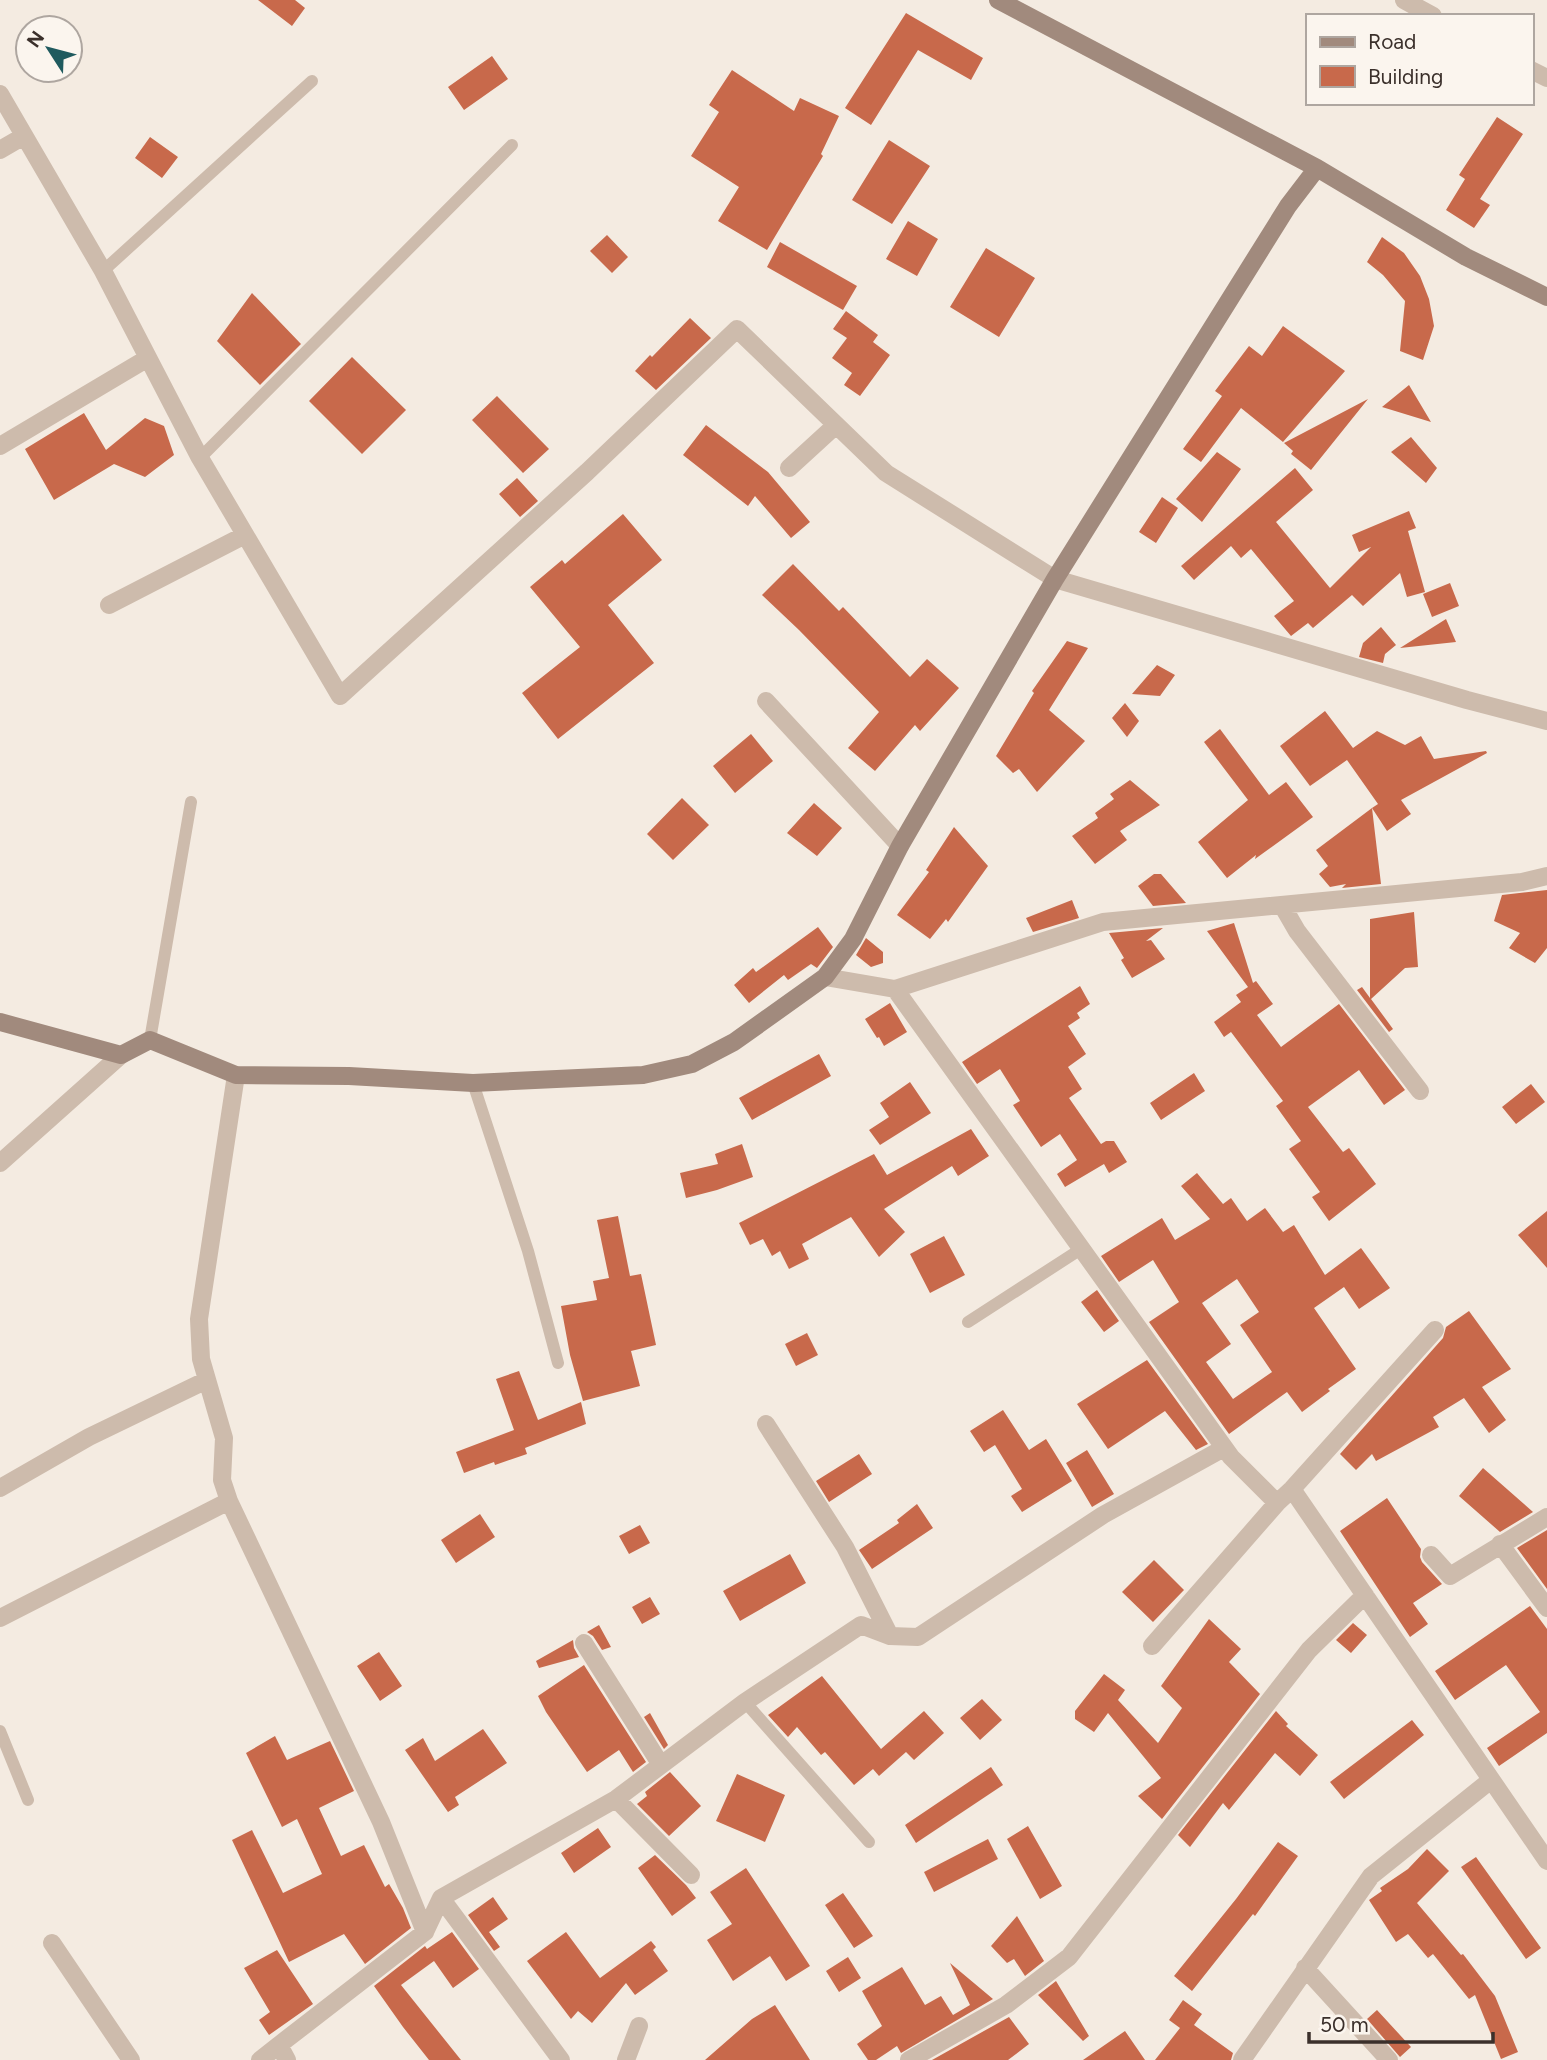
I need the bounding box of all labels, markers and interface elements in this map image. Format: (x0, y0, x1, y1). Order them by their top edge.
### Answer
north arrow (14, 14, 84, 84)
legend (1306, 14, 1533, 105)
text: N (22, 27, 49, 52)
text: Road (1368, 29, 1416, 54)
text: Building (1368, 64, 1443, 89)
scale bar (1309, 2000, 1493, 2044)
text: 50 m (1320, 2012, 1369, 2037)

